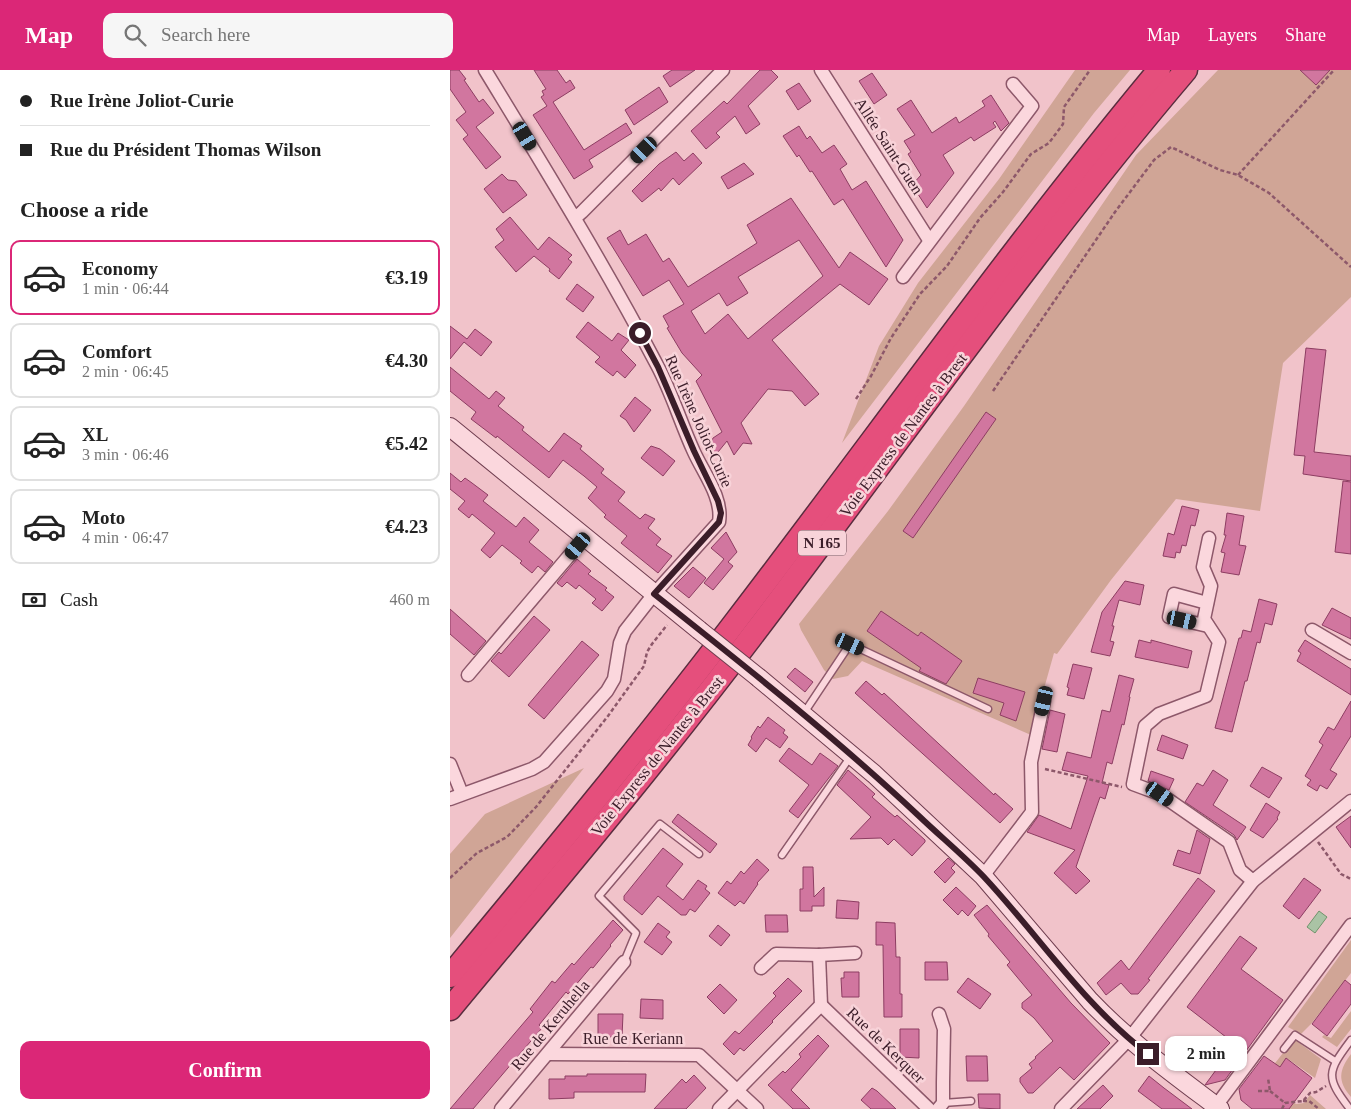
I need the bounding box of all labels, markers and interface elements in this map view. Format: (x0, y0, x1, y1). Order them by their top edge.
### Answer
search box (103, 13, 453, 58)
icon: search (121, 21, 149, 49)
text: Map (25, 22, 73, 48)
text: Search here (161, 24, 250, 45)
text: Map (1147, 25, 1180, 45)
text: Layers (1208, 25, 1257, 45)
text: Share (1285, 25, 1326, 45)
text: Rue Irène Joliot-Curie (50, 90, 234, 111)
street label: Allée Saint-Guen (851, 95, 927, 197)
car (510, 119, 539, 153)
car (628, 134, 659, 166)
text: Rue du Président Thomas Wilson (50, 139, 321, 160)
text: Choose a ride (20, 197, 148, 222)
icon: car (22, 255, 67, 300)
text: Economy (82, 258, 158, 279)
text: €3.19 (385, 267, 428, 288)
text: 1 min · 06:44 (82, 280, 169, 297)
route start (629, 322, 651, 344)
icon: car (22, 338, 67, 383)
text: Comfort (82, 341, 152, 362)
text: €4.30 (385, 350, 428, 371)
street label: Voie Express de Nantes à Brest (836, 350, 971, 521)
street label: Rue Irène Joliot-Curie (662, 352, 736, 490)
text: 2 min · 06:45 (82, 363, 169, 380)
icon: car (22, 421, 67, 466)
text: XL (82, 424, 108, 445)
text: €5.42 (385, 433, 428, 454)
text: 3 min · 06:46 (82, 446, 169, 463)
icon: car (22, 504, 67, 549)
text: Moto (82, 507, 125, 528)
text: €4.23 (385, 516, 428, 537)
text: 4 min · 06:47 (82, 529, 169, 546)
car (562, 530, 593, 562)
road number: N 165 (798, 530, 846, 556)
icon: cash (20, 586, 48, 614)
text: Cash (60, 589, 98, 610)
text: 460 m (390, 591, 430, 608)
car (1165, 609, 1198, 631)
car (833, 631, 866, 657)
street label: Voie Express de Nantes à Brest (587, 672, 728, 840)
car (1033, 685, 1054, 717)
car (1143, 779, 1176, 809)
street label: Rue de Keruhella (508, 977, 592, 1073)
street label: Rue de Kerquer (843, 1004, 929, 1087)
street label: Rue de Keriann (583, 1030, 683, 1047)
callout: 2 min (1166, 1036, 1248, 1072)
button: Confirm (20, 1041, 430, 1099)
route end (1137, 1043, 1159, 1065)
text: 2 min (1187, 1045, 1225, 1062)

